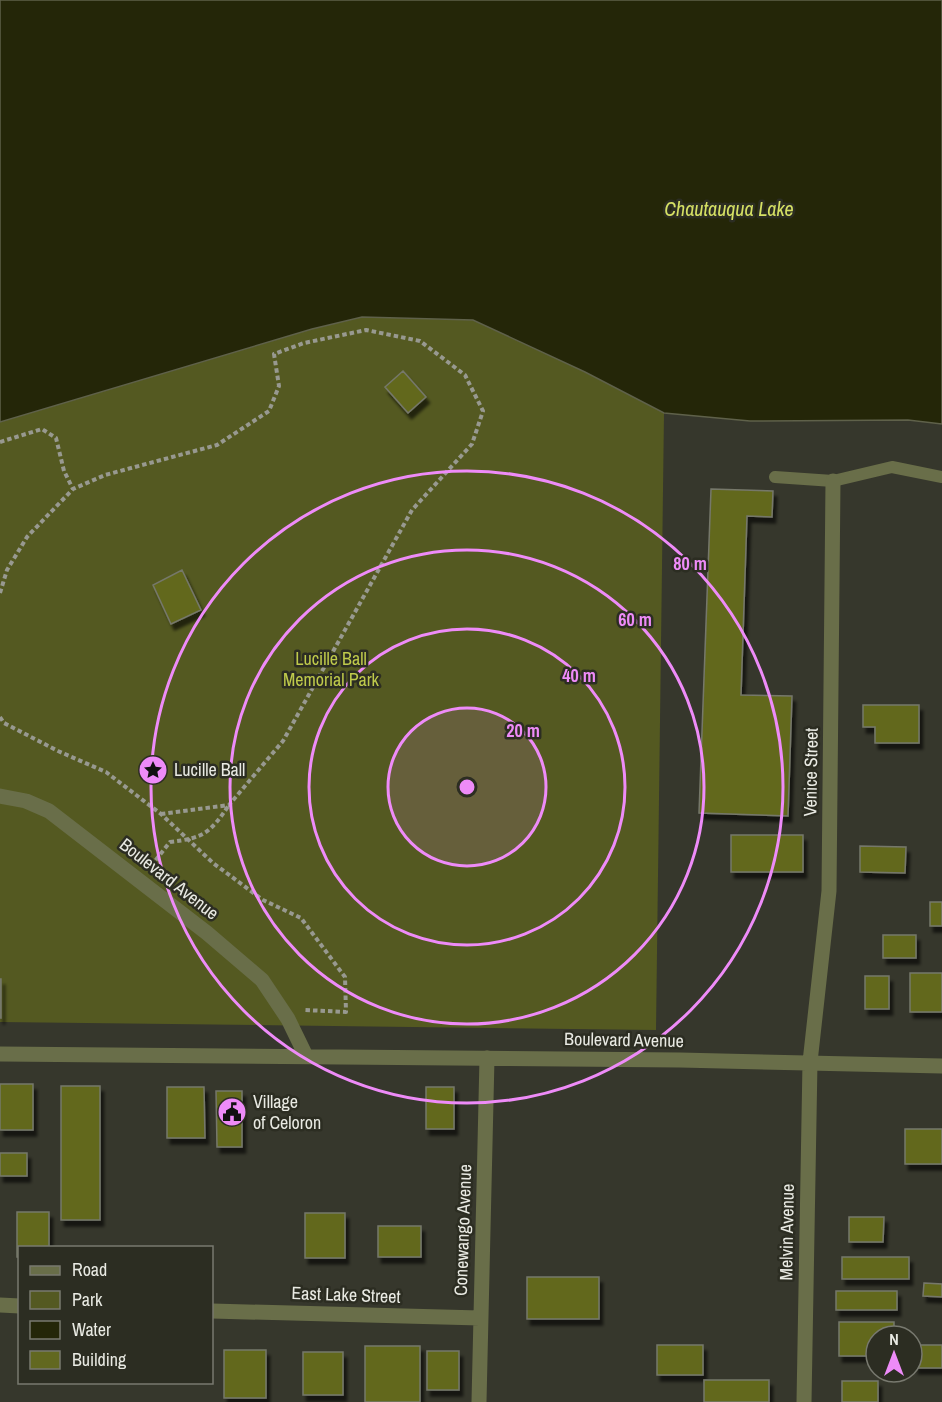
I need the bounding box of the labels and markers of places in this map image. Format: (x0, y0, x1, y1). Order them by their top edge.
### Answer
place icon: Lucille Ball (137, 754, 169, 786)
place label: Lucille Ball (174, 757, 245, 782)
centre of rings (457, 777, 477, 797)
place label: Village of Celoron (253, 1089, 321, 1135)
public building icon: Village of Celoron (216, 1096, 248, 1128)

